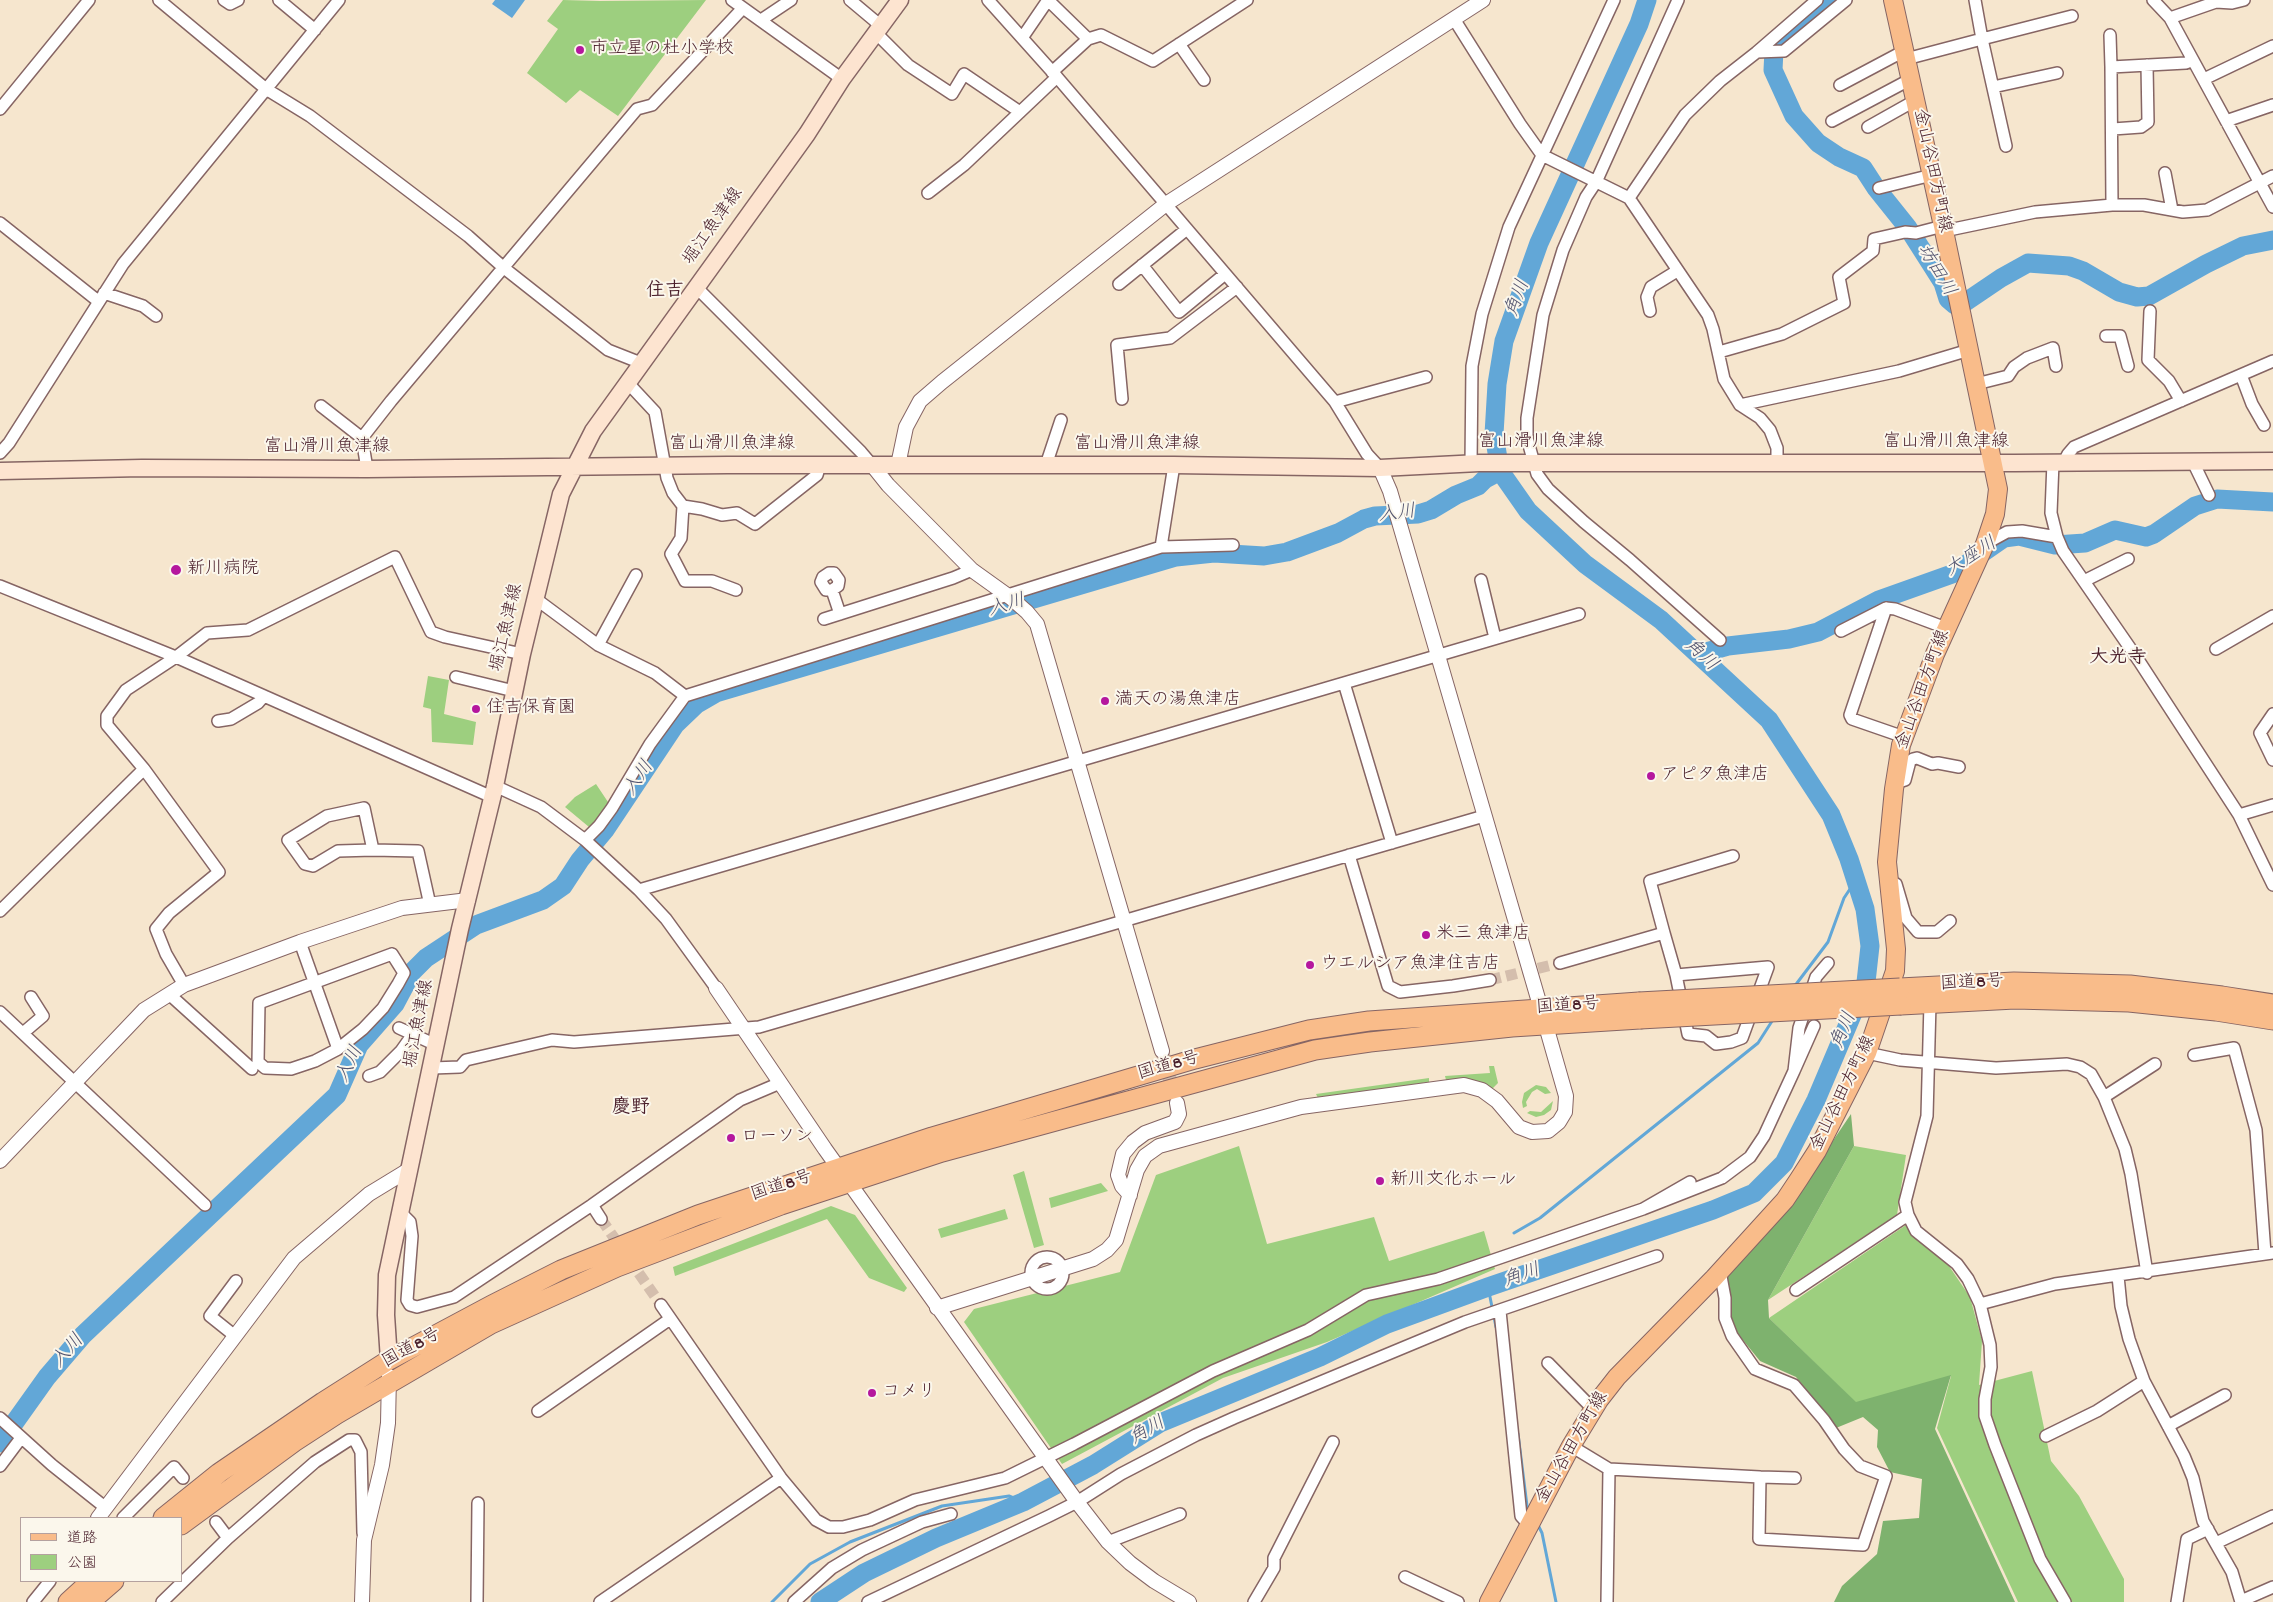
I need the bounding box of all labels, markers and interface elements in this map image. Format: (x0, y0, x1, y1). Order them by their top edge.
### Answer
place label: 市立星の杜小学校 (590, 39, 734, 61)
marker: 市立星の杜小学校 (574, 44, 586, 56)
street label: 金山谷田方町線 (1907, 107, 1955, 235)
street label: 堀江魚津線 (679, 184, 749, 270)
water label: 坊田川 (1911, 241, 1959, 301)
water label: 角川 (1502, 277, 1536, 321)
district label: 住吉 (646, 281, 684, 303)
street label: 富山滑川魚津線 (1478, 432, 1604, 454)
street label: 富山滑川魚津線 (1883, 432, 2009, 454)
street label: 富山滑川魚津線 (669, 434, 795, 456)
street label: 富山滑川魚津線 (1074, 434, 1200, 456)
street label: 富山滑川魚津線 (264, 437, 390, 459)
water label: 入川 (1377, 501, 1417, 529)
water label: 大座川 (1942, 533, 2002, 583)
place label: 新川病院 (187, 559, 259, 581)
marker: 新川病院 (169, 563, 183, 577)
street label: 堀江魚津線 (487, 582, 529, 674)
water label: 入川 (986, 591, 1028, 623)
street label: 金山谷田方町線 (1892, 627, 1956, 753)
water label: 角川 (1678, 635, 1722, 677)
district label: 大光寺 (2090, 648, 2146, 670)
place label: 満天の湯魚津店 (1115, 690, 1241, 712)
marker: 満天の湯魚津店 (1099, 695, 1111, 707)
place label: 住吉保育園 (486, 698, 576, 720)
marker: 住吉保育園 (470, 703, 482, 715)
water label: 入川 (620, 757, 660, 801)
place label: アピタ魚津店 (1661, 765, 1769, 787)
marker: アピタ魚津店 (1645, 770, 1657, 782)
place label: 米三 魚津店 (1436, 924, 1530, 946)
marker: 米三 魚津店 (1420, 929, 1432, 941)
place label: ウエルシア魚津住吉店 (1320, 954, 1500, 976)
marker: ウエルシア魚津住吉店 (1304, 959, 1316, 971)
street label: 国道8号 (1940, 972, 2004, 996)
street label: 堀江魚津線 (401, 978, 439, 1070)
street label: 国道8号 (1535, 994, 1601, 1020)
water label: 角川 (1827, 1009, 1863, 1053)
street label: 金山谷田方町線 (1807, 1033, 1881, 1155)
water label: 入川 (332, 1043, 370, 1087)
street label: 国道8号 (1135, 1048, 1203, 1086)
district label: 慶野 (612, 1098, 650, 1120)
place label: ローソン (741, 1127, 813, 1149)
marker: ローソン (725, 1132, 737, 1144)
street label: 国道8号 (748, 1167, 816, 1207)
place label: 新川文化ホール (1390, 1170, 1516, 1192)
marker: 新川文化ホール (1374, 1175, 1386, 1187)
water label: 角川 (1500, 1260, 1544, 1294)
street label: 国道8号 (379, 1324, 445, 1374)
water label: 入川 (48, 1330, 90, 1374)
place label: コメリ (882, 1382, 936, 1404)
marker: コメリ (866, 1387, 878, 1399)
street label: 金山谷田方町線 (1532, 1388, 1614, 1508)
water label: 角川 (1126, 1413, 1170, 1451)
legend (20, 1517, 182, 1582)
text: 道路 (67, 1530, 97, 1548)
text: 公園 (67, 1555, 97, 1573)

